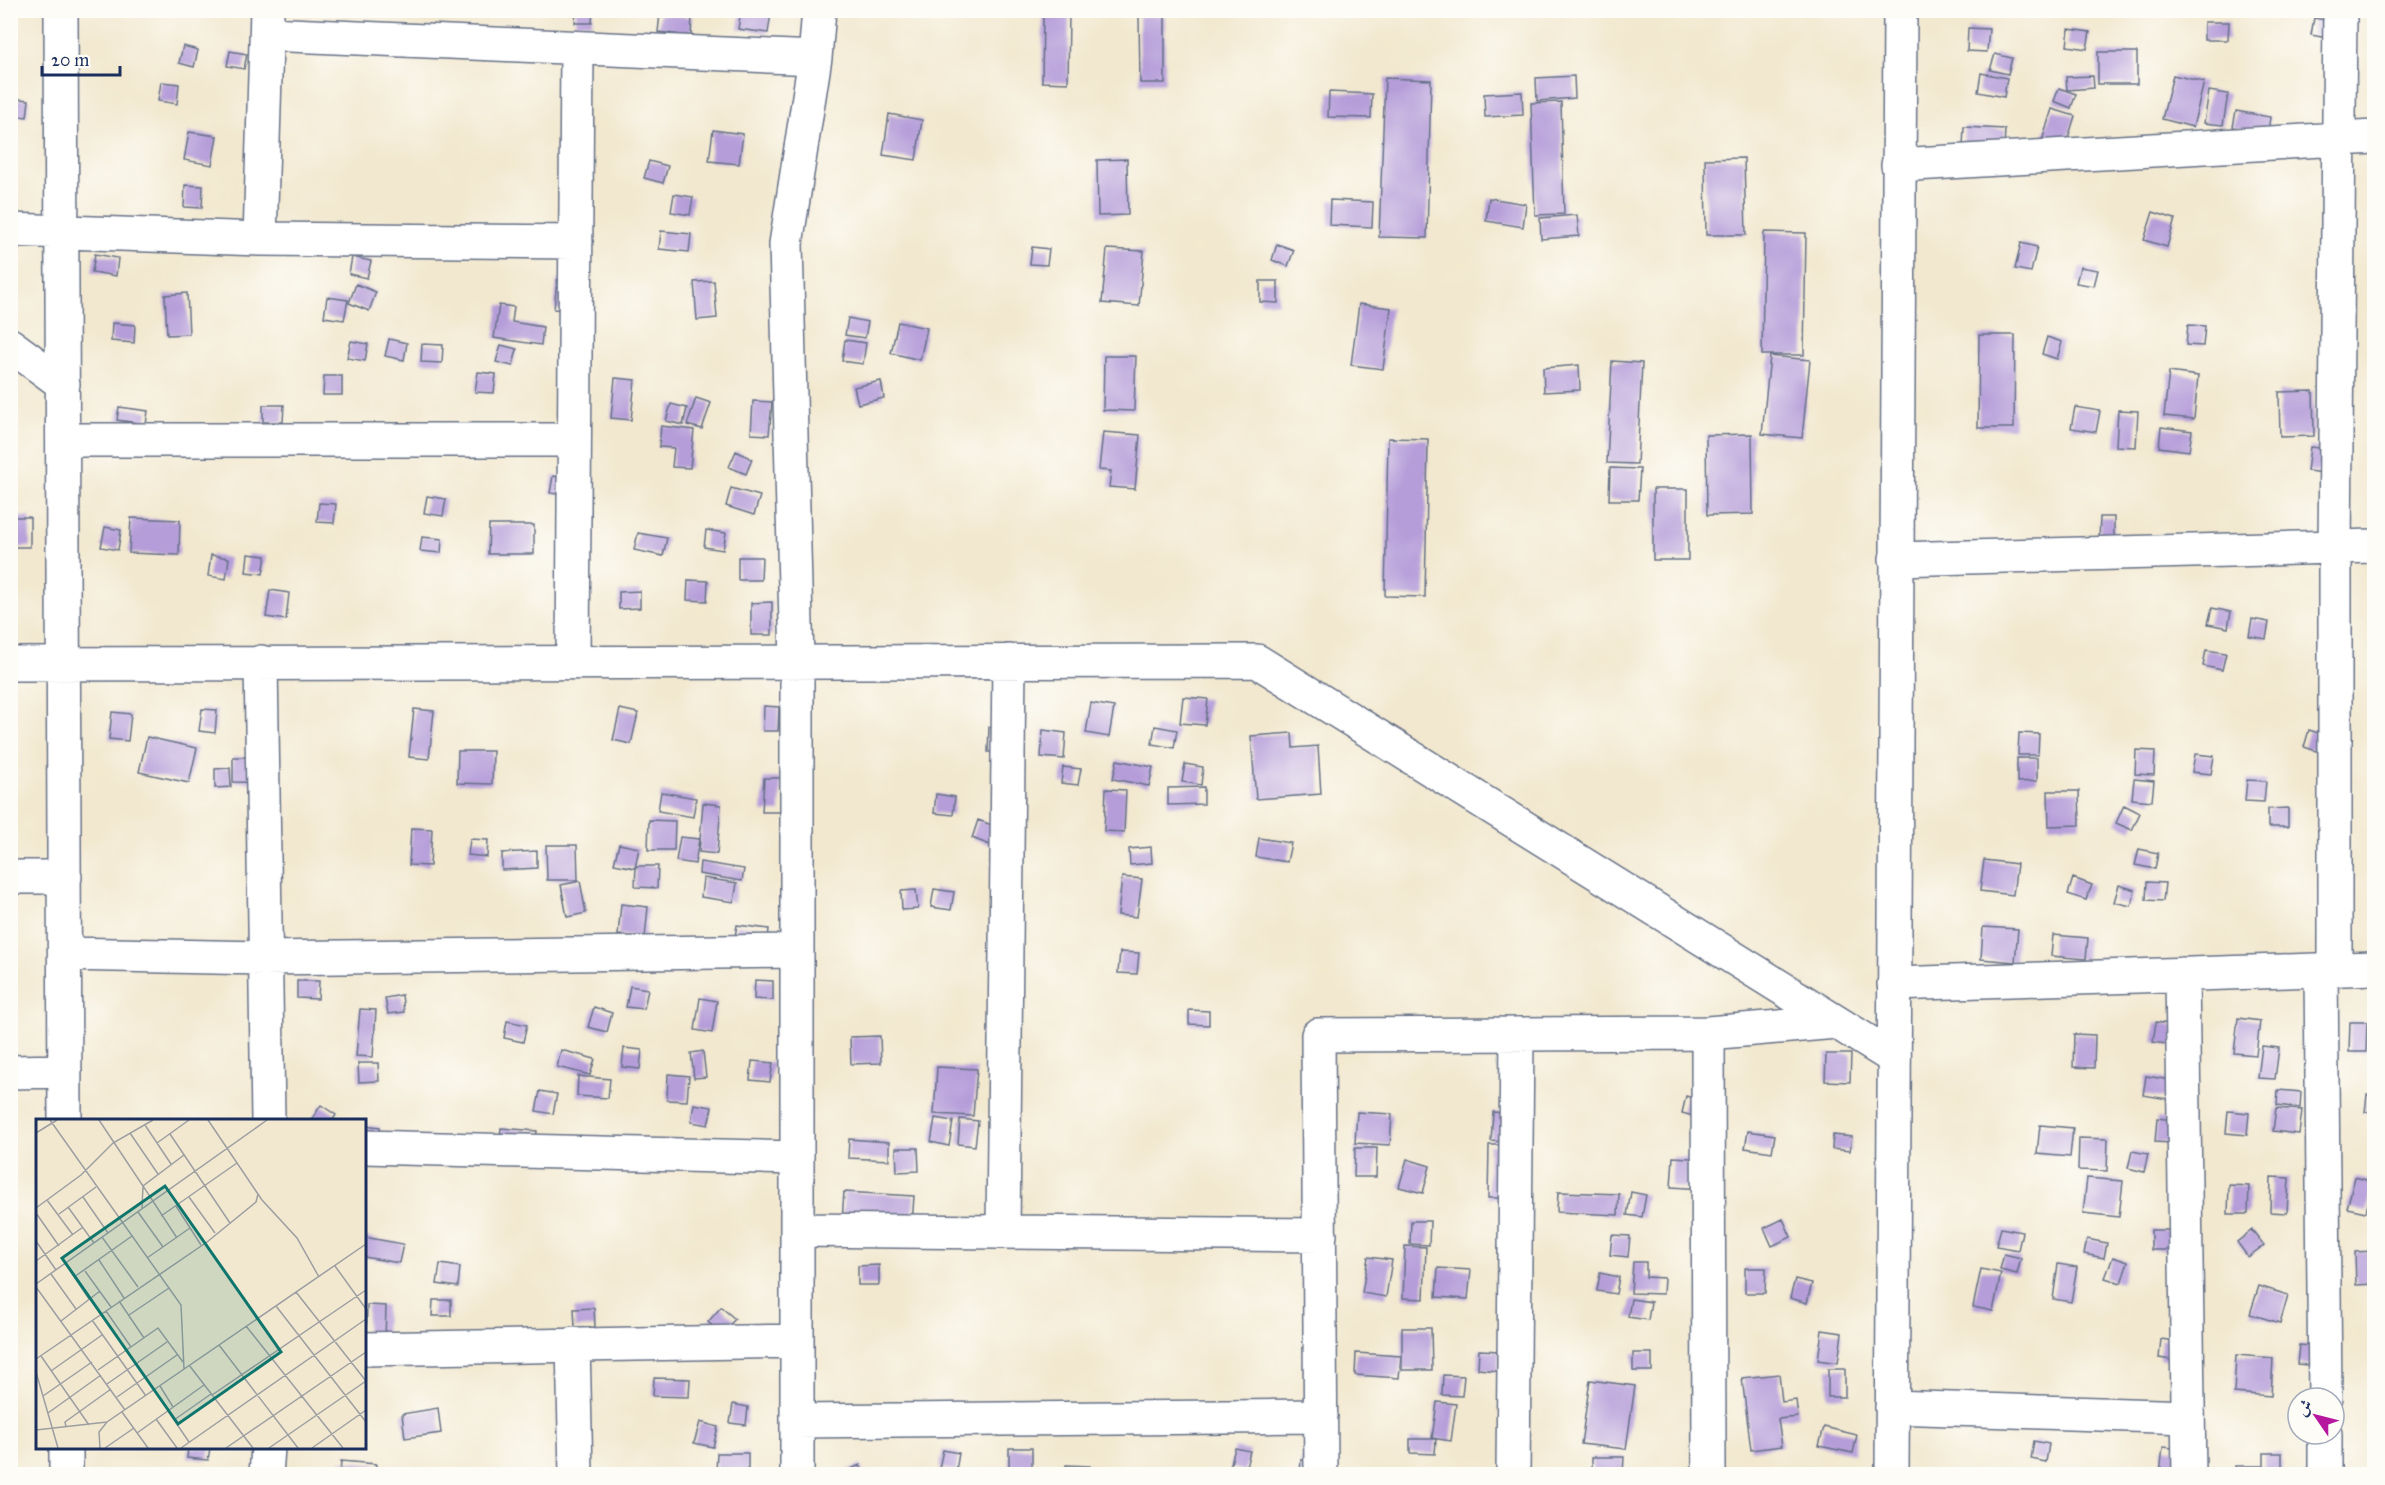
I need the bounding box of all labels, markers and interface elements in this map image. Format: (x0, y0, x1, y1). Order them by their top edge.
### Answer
scale bar (42, 39, 120, 77)
text: 20 m (51, 49, 89, 71)
inset map (36, 1119, 366, 1449)
north arrow (2286, 1386, 2346, 1446)
text: ش (2292, 1396, 2316, 1420)

